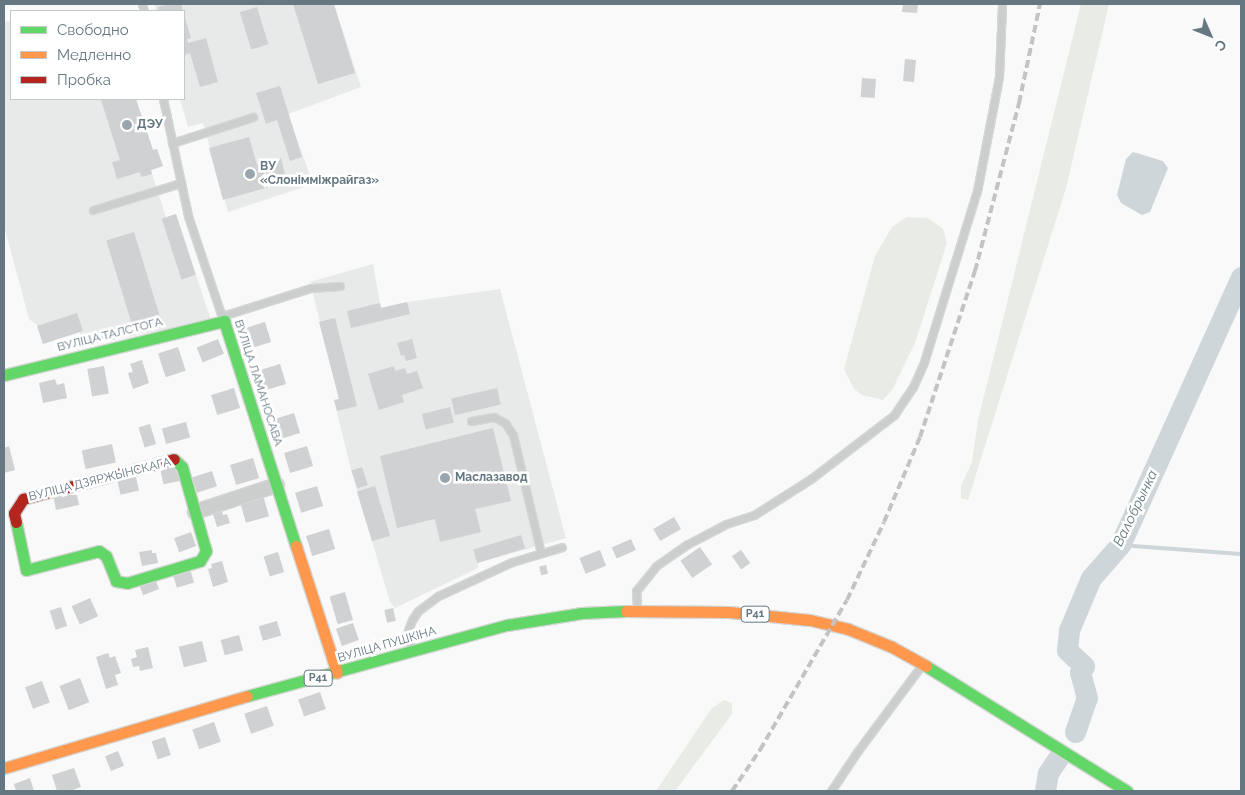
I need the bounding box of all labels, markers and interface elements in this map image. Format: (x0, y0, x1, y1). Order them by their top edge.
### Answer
legend (10, 10, 185, 100)
north arrow (1185, 10, 1235, 60)
text: Свободно (57, 21, 129, 39)
text: С (1212, 36, 1230, 54)
text: Медленно (57, 46, 131, 64)
text: Пробка (57, 71, 111, 89)
place label: ДЭУ (137, 118, 163, 132)
marker: ДЭУ (121, 119, 133, 131)
place label: ВУ «Слонімміжрайгаз» (260, 160, 379, 188)
marker: ВУ «Слонімміжрайгаз» (244, 168, 256, 180)
street label: ВУЛІЦА ТАЛСТОГА (55, 315, 165, 355)
street label: ВУЛІЦА ЛАМАНОСАВА (231, 318, 285, 448)
street label: ВУЛІЦА ДЗЯРЖЫНСКАГА (27, 455, 173, 505)
water label: Валобрынка (1109, 467, 1161, 549)
place label: Маслазавод (455, 471, 527, 485)
marker: Маслазавод (439, 472, 451, 484)
road number: Р41 (740, 606, 770, 622)
street label: ВУЛІЦА ПУШКІНА (336, 624, 438, 666)
road number: Р41 (303, 670, 333, 686)

